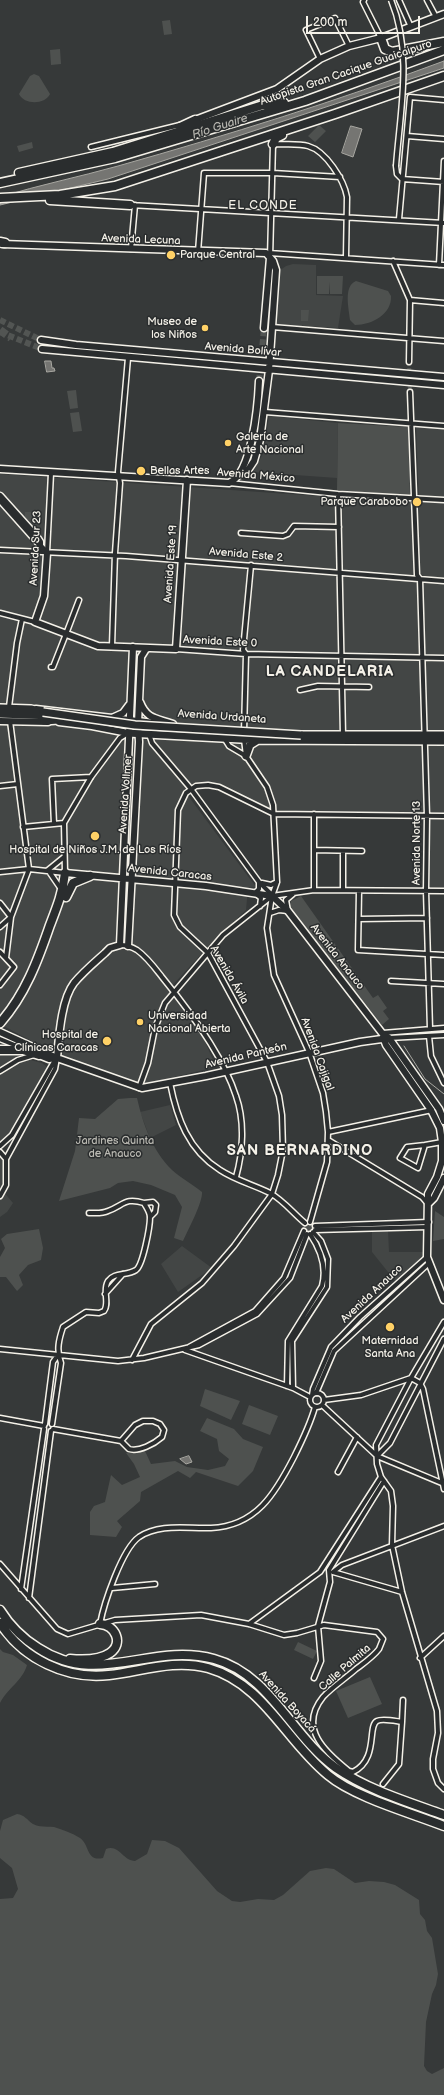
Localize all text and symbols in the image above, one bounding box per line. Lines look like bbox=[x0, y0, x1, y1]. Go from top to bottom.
scale bar bbox=[308, 8, 422, 34]
text: 200 m bbox=[313, 15, 347, 30]
street label: Autopista Gran Cacique Guaicaipuro bbox=[258, 37, 434, 109]
water label: Río Guaire bbox=[190, 111, 250, 143]
district label: EL CONDE bbox=[228, 199, 298, 213]
street label: Avenida Lecuna bbox=[101, 232, 181, 248]
place label: Parque Central bbox=[180, 248, 255, 262]
marker: Parque Central bbox=[165, 249, 177, 261]
place label: Museo de los Niños bbox=[147, 315, 197, 341]
marker: Museo de los Niños bbox=[200, 323, 210, 333]
street label: Avenida Bolívar bbox=[204, 340, 282, 360]
place label: Galería de Arte Nacional bbox=[236, 430, 303, 456]
marker: Galería de Arte Nacional bbox=[223, 438, 233, 448]
place label: Bellas Artes bbox=[150, 464, 209, 478]
marker: Bellas Artes bbox=[135, 465, 147, 477]
street label: Avenida México bbox=[216, 466, 296, 486]
place label: Parque Carabobo bbox=[321, 495, 408, 509]
marker: Parque Carabobo bbox=[411, 496, 423, 508]
street label: Avenida Sur 23 bbox=[27, 510, 45, 586]
street label: Avenida Este 19 bbox=[162, 525, 180, 603]
street label: Avenida Este 2 bbox=[209, 545, 283, 565]
street label: Avenida Este 0 bbox=[183, 633, 257, 651]
district label: LA CANDELARIA bbox=[266, 663, 394, 681]
street label: Avenida Urdaneta bbox=[177, 707, 267, 727]
street label: Avenida Vollmer bbox=[117, 754, 135, 834]
street label: Avenida Norte 13 bbox=[410, 801, 424, 885]
marker: Hospital de Niños J.M. de Los Ríos bbox=[89, 830, 101, 842]
place label: Hospital de Niños J.M. de Los Ríos bbox=[9, 843, 181, 857]
street label: Avenida Caracas bbox=[128, 862, 212, 884]
street label: Avenida Anauco bbox=[307, 922, 367, 992]
street label: Avenida Ávila bbox=[207, 943, 251, 1007]
place label: Universidad Nacional Abierta bbox=[148, 1009, 230, 1035]
street label: Avenida Cajigal bbox=[298, 1016, 336, 1092]
marker: Universidad Nacional Abierta bbox=[135, 1017, 145, 1027]
place label: Hospital de Clínicas Caracas bbox=[14, 1028, 98, 1054]
marker: Hospital de Clínicas Caracas bbox=[101, 1035, 113, 1047]
street label: Avenida Panteón bbox=[204, 1040, 288, 1072]
park label: Jardines Quinta de Anauco bbox=[76, 1134, 154, 1160]
district label: SAN BERNARDINO bbox=[227, 1142, 373, 1160]
street label: Avenida Anauco bbox=[338, 1262, 406, 1326]
marker: Maternidad Santa Ana bbox=[384, 1321, 396, 1333]
place label: Maternidad Santa Ana bbox=[362, 1334, 418, 1360]
street label: Calle Palmita bbox=[316, 1642, 374, 1694]
street label: Avenida Boyacá bbox=[256, 1668, 318, 1736]

